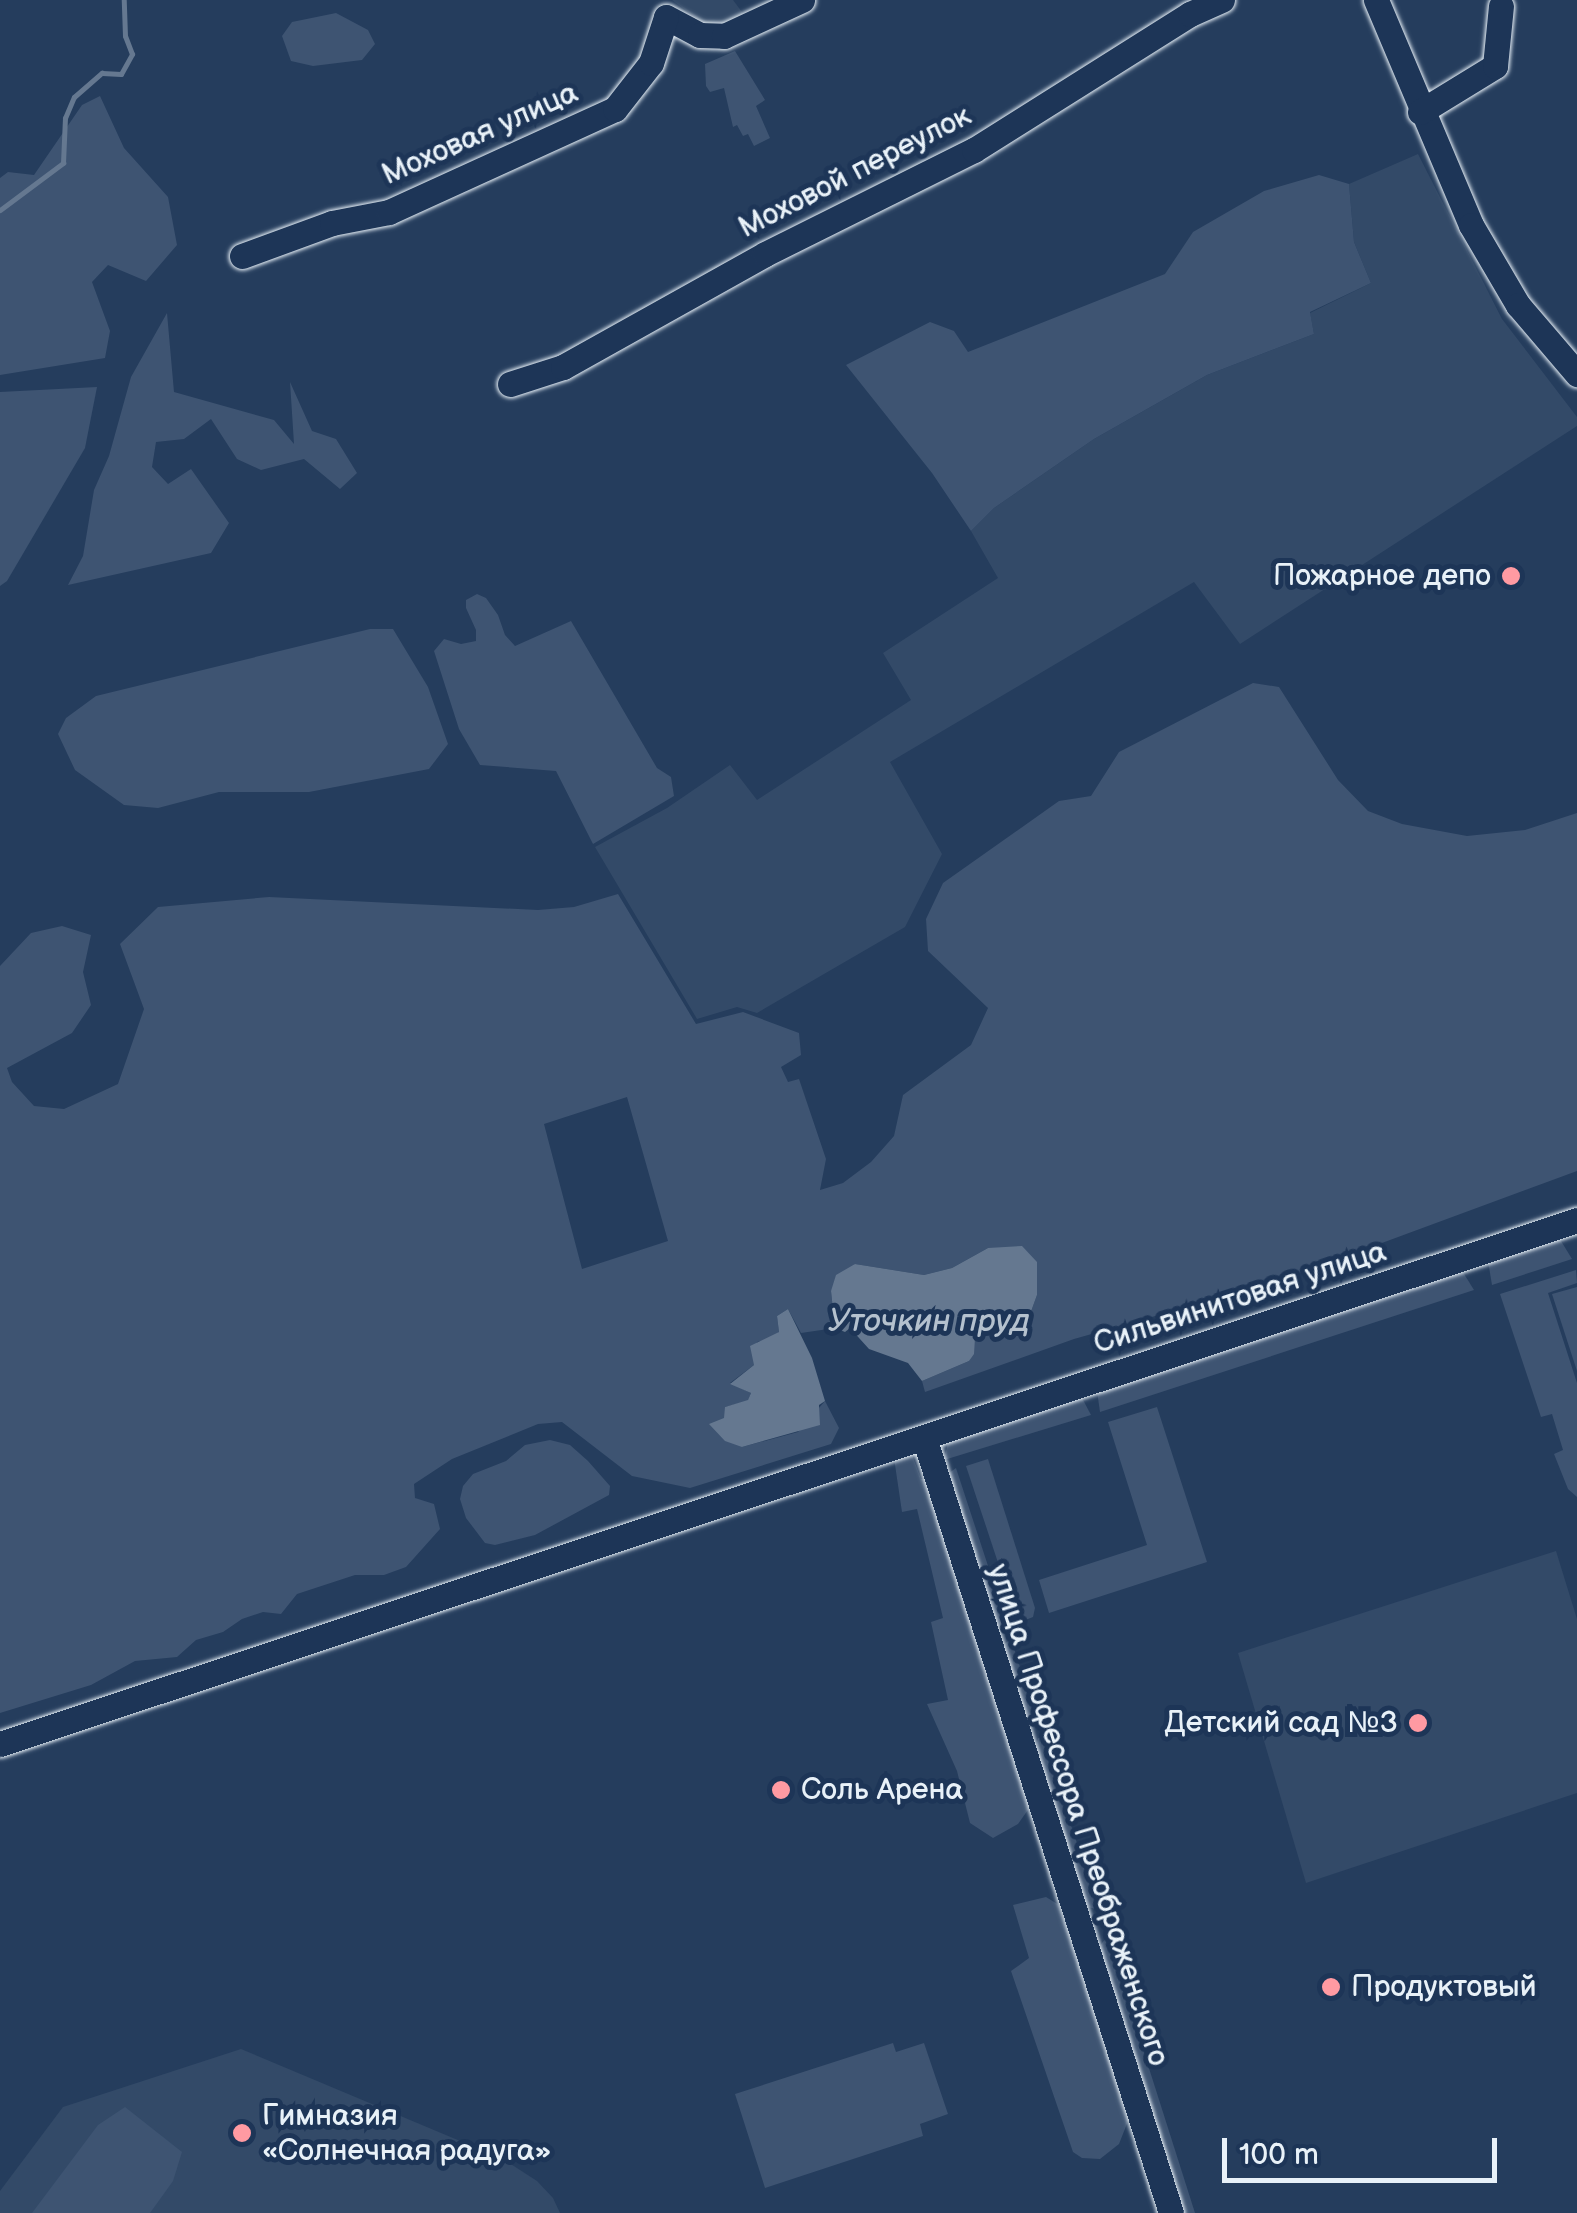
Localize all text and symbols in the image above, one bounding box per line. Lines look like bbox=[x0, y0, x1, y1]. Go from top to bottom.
street label: Моховая улица bbox=[377, 75, 583, 193]
street label: Моховой переулок bbox=[733, 98, 977, 246]
place label: Пожарное депо bbox=[1273, 558, 1491, 594]
marker: Пожарное депо bbox=[1500, 565, 1522, 587]
street label: Сильвинитовая улица bbox=[1089, 1234, 1391, 1362]
water label: Уточкин пруд bbox=[828, 1303, 1030, 1341]
street label: улица Профессора Преображенского bbox=[980, 1559, 1176, 2071]
place label: Детский сад №3 bbox=[1165, 1705, 1398, 1741]
marker: Детский сад №3 bbox=[1407, 1712, 1429, 1734]
place label: Соль Арена bbox=[801, 1772, 963, 1808]
marker: Соль Арена bbox=[770, 1779, 792, 1801]
place label: Продуктовый bbox=[1351, 1969, 1537, 2005]
marker: Продуктовый bbox=[1320, 1976, 1342, 1998]
place label: Гимназия «Солнечная радуга» bbox=[262, 2098, 551, 2168]
scale bar bbox=[1227, 2118, 1502, 2180]
marker: Гимназия «Солнечная радуга» bbox=[231, 2122, 253, 2144]
text: 100 m bbox=[1239, 2137, 1319, 2173]

